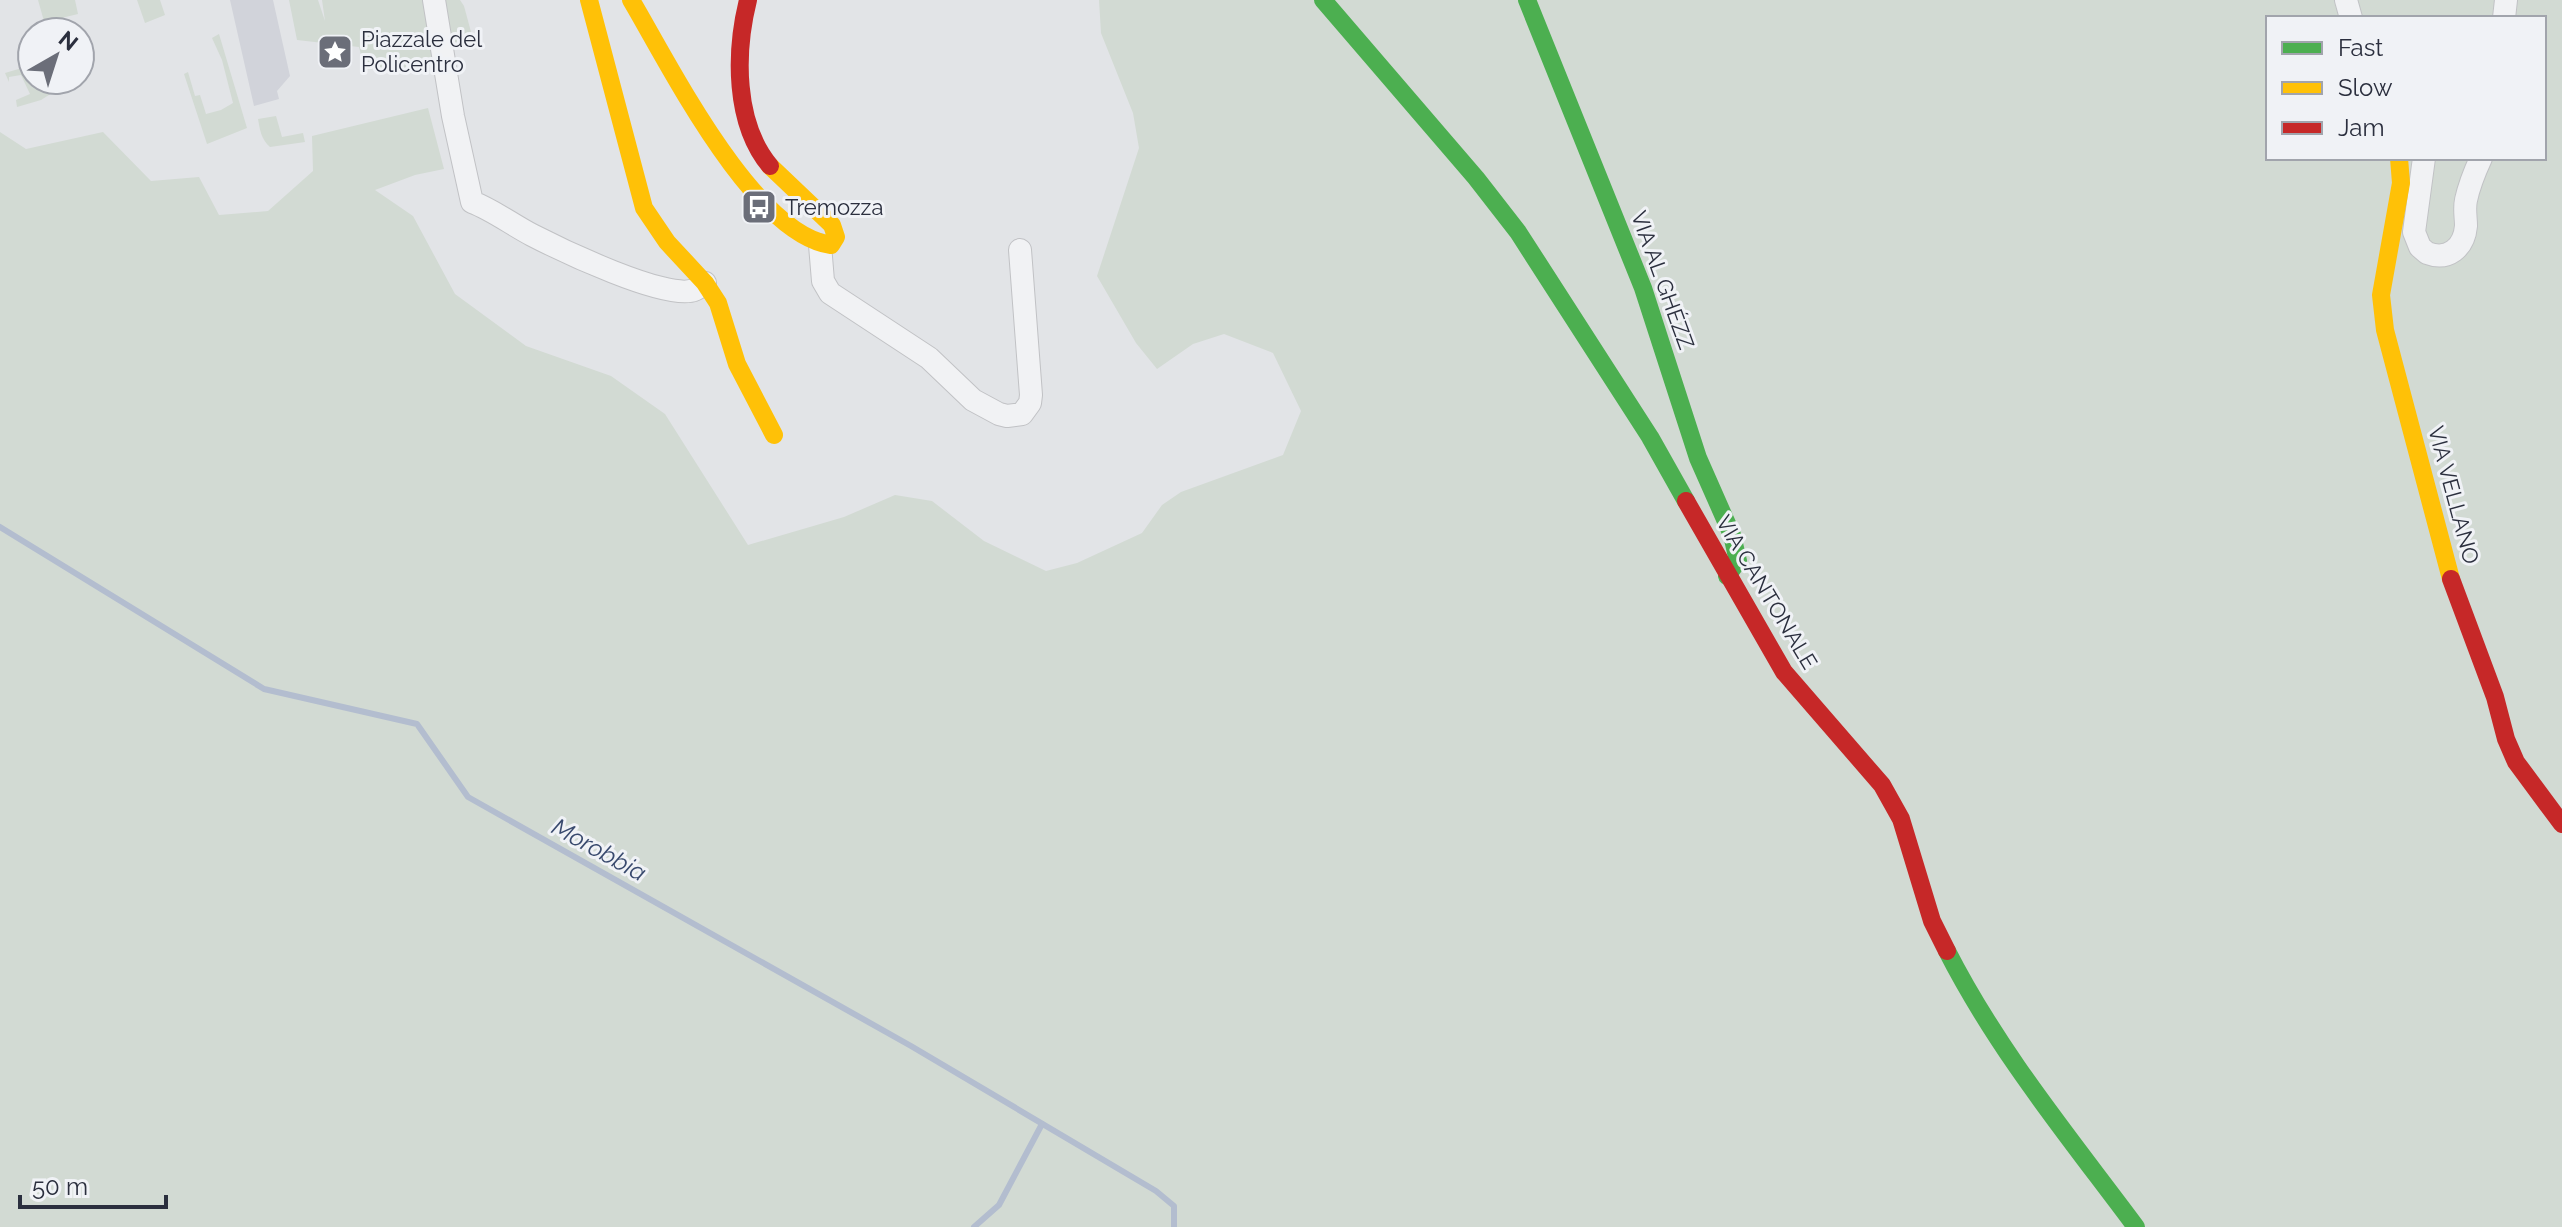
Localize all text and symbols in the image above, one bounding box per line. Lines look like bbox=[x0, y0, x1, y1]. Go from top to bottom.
north arrow bbox=[16, 16, 96, 96]
legend bbox=[2266, 16, 2546, 160]
text: N bbox=[54, 25, 83, 56]
place label: Piazzale del Policentro bbox=[361, 26, 482, 77]
place icon: Piazzale del Policentro bbox=[316, 33, 354, 71]
text: Fast bbox=[2338, 33, 2383, 62]
text: Slow bbox=[2338, 73, 2393, 102]
text: Jam bbox=[2338, 113, 2384, 142]
bus stop icon: Tremozza bbox=[740, 188, 778, 226]
place label: Tremozza bbox=[785, 194, 883, 220]
street label: VIA AL GHÉZZ bbox=[1626, 207, 1700, 353]
street label: VIA VELLANO bbox=[2423, 423, 2485, 567]
street label: VIA CANTONALE bbox=[1711, 511, 1823, 673]
water label: Morobbia bbox=[547, 812, 651, 887]
scale bar bbox=[20, 1159, 166, 1209]
text: 50 m bbox=[32, 1172, 88, 1201]

